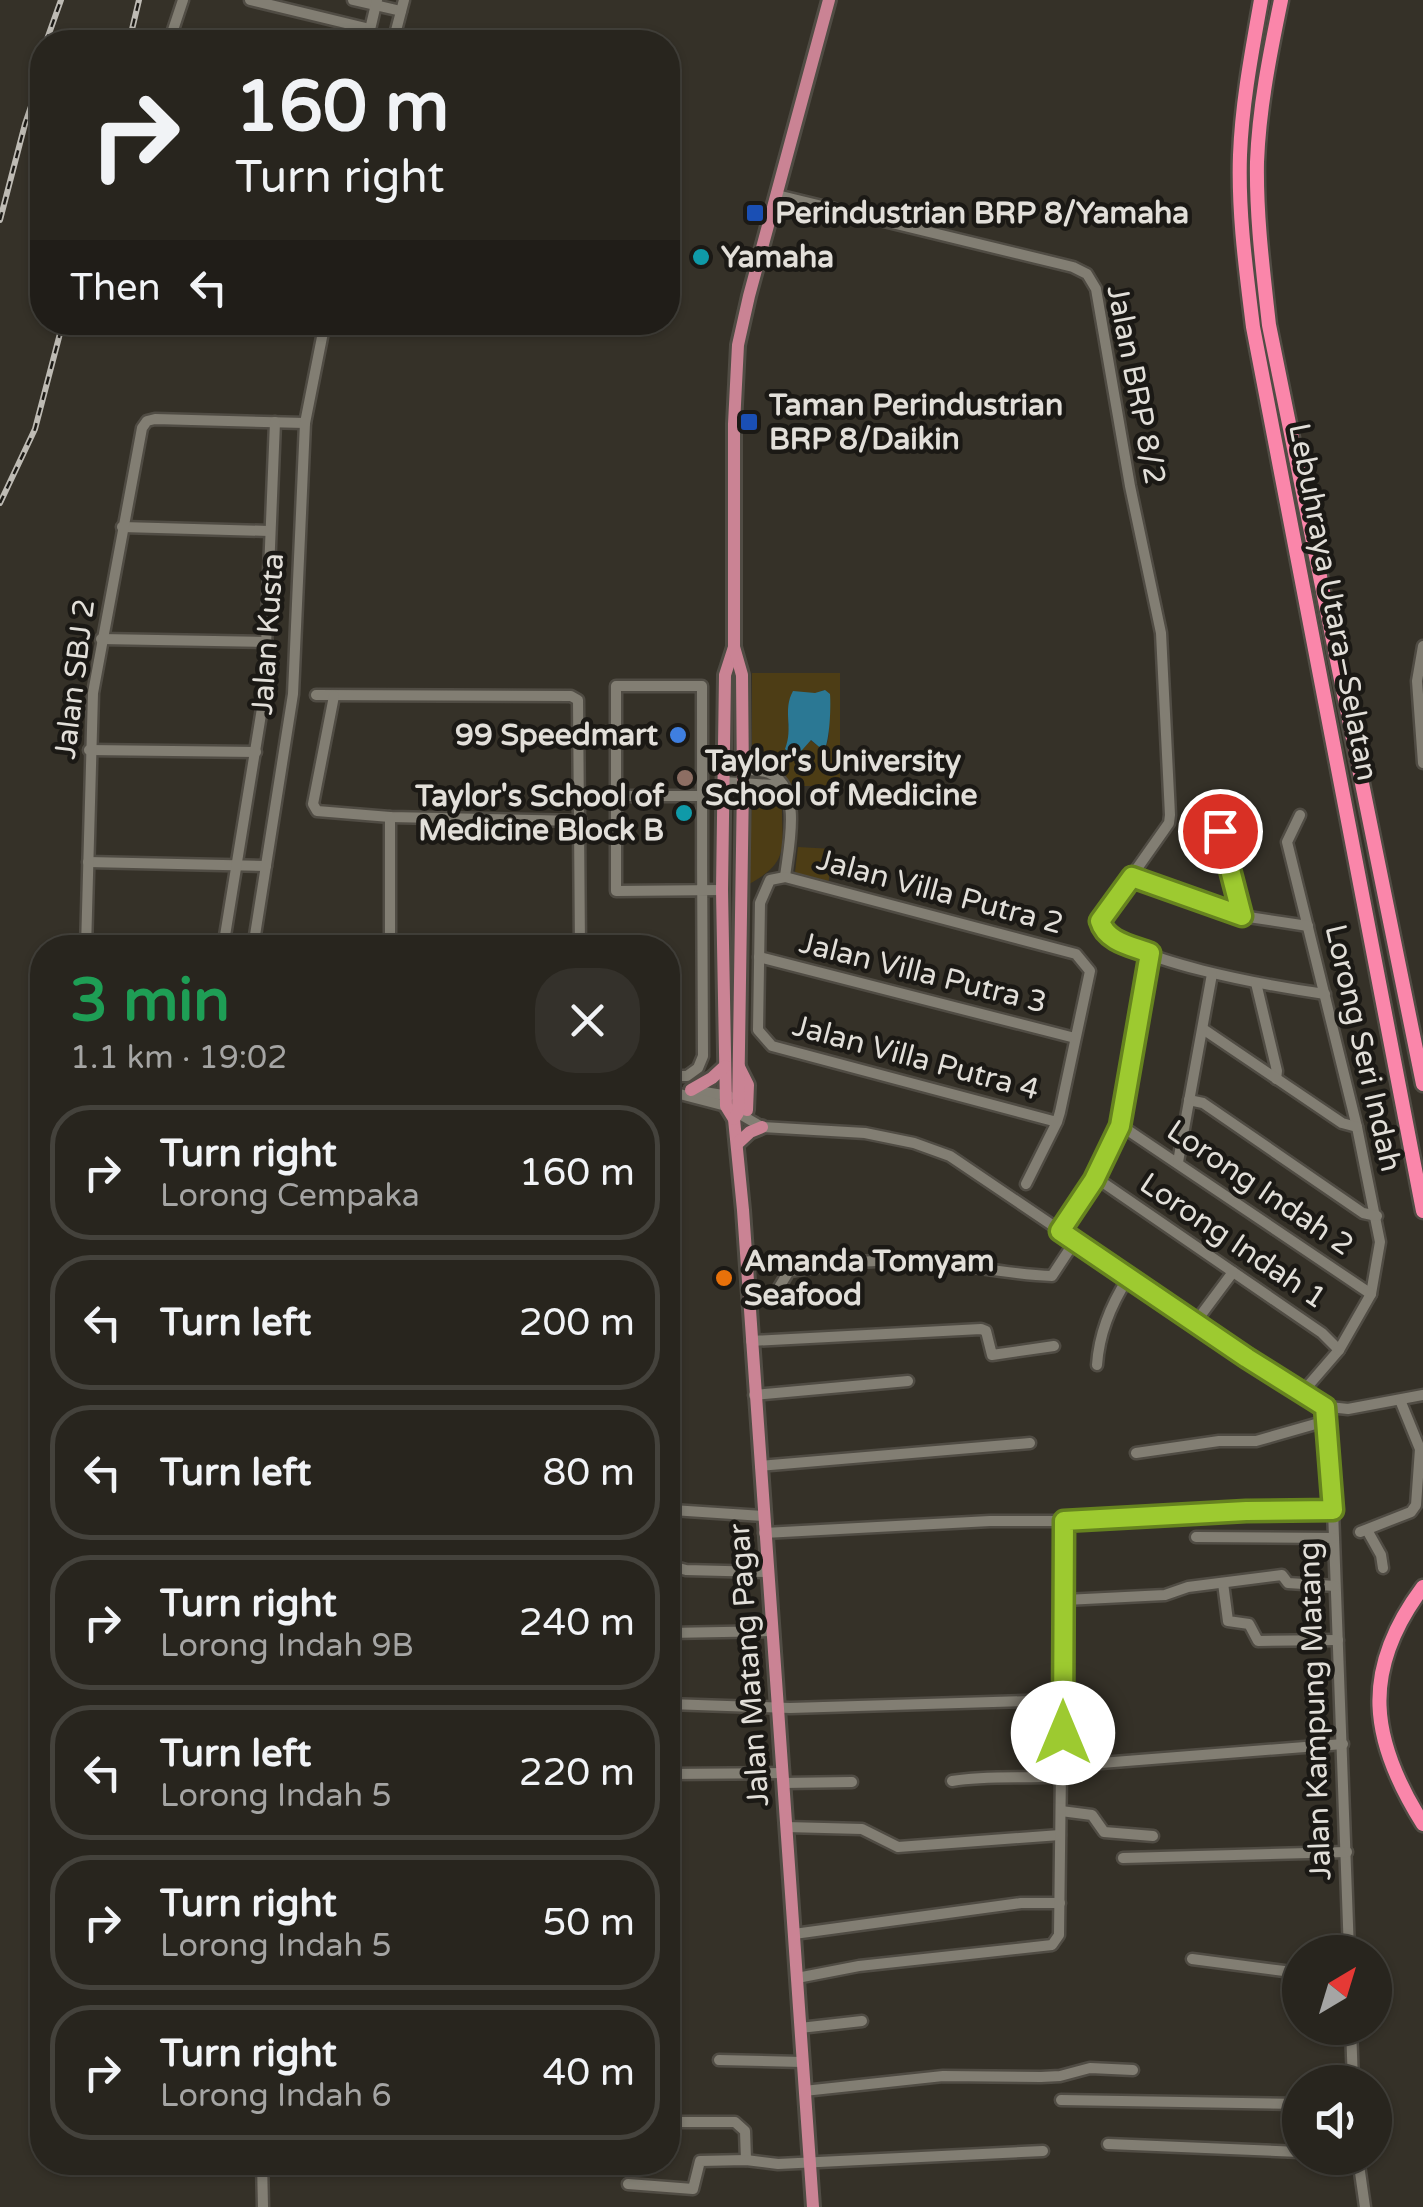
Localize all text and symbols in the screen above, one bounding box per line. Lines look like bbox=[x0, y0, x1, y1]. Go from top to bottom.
text: 160 m bbox=[235, 66, 449, 150]
icon: right bbox=[70, 70, 200, 200]
text: Turn right bbox=[235, 151, 444, 205]
place label: Perindustrian BRP 8/Yamaha bbox=[775, 195, 1189, 232]
marker: Perindustrian BRP 8/Yamaha bbox=[744, 202, 766, 224]
place label: Yamaha bbox=[721, 239, 834, 276]
marker: Yamaha bbox=[690, 246, 712, 268]
icon: left bbox=[181, 260, 236, 315]
text: Then bbox=[70, 265, 161, 311]
street label: Jalan BRP 8/2 bbox=[1099, 282, 1173, 488]
place label: Taman Perindustrian BRP 8/Daikin bbox=[768, 387, 1063, 458]
marker: Taman Perindustrian BRP 8/Daikin bbox=[738, 411, 760, 433]
street label: Lebuhraya Utara–Selatan bbox=[1280, 420, 1386, 784]
street label: Jalan Kusta bbox=[244, 552, 292, 716]
street label: Jalan SBJ 2 bbox=[47, 597, 103, 761]
place label: 99 Speedmart bbox=[455, 717, 659, 754]
marker: 99 Speedmart bbox=[667, 724, 689, 746]
place label: Taylor's University School of Medicine bbox=[704, 743, 978, 814]
marker: Taylor's University School of Medicine bbox=[674, 767, 696, 789]
place label: Taylor's School of Medicine Block B bbox=[414, 778, 665, 849]
pin bbox=[1178, 789, 1263, 874]
marker: Taylor's School of Medicine Block B bbox=[673, 802, 695, 824]
icon: arrive bbox=[1193, 804, 1248, 859]
street label: Jalan Villa Putra 2 bbox=[813, 841, 1067, 943]
street label: Lorong Seri Indah bbox=[1317, 921, 1409, 1175]
street label: Jalan Villa Putra 3 bbox=[796, 924, 1050, 1022]
text: 3 min bbox=[70, 965, 230, 1037]
button: close bbox=[535, 968, 640, 1073]
street label: Jalan Villa Putra 4 bbox=[789, 1007, 1043, 1109]
text: 1.1 km · 19:02 bbox=[70, 1039, 287, 1077]
street label: Lorong Indah 2 bbox=[1160, 1112, 1360, 1264]
text: Turn right bbox=[160, 1131, 337, 1177]
icon: right bbox=[75, 1145, 130, 1200]
text: 160 m bbox=[519, 1150, 635, 1196]
street label: Lorong Indah 1 bbox=[1133, 1165, 1333, 1317]
text: Lorong Cempaka bbox=[160, 1177, 420, 1215]
place label: Amanda Tomyam Seafood bbox=[744, 1243, 995, 1314]
marker: Amanda Tomyam Seafood bbox=[713, 1267, 735, 1289]
icon: left bbox=[75, 1295, 130, 1350]
text: Turn left bbox=[160, 1300, 311, 1346]
text: 200 m bbox=[519, 1300, 635, 1346]
icon: left bbox=[75, 1445, 130, 1500]
text: Turn left bbox=[160, 1450, 311, 1496]
text: 80 m bbox=[543, 1450, 635, 1496]
street label: Jalan Matang Pagar bbox=[721, 1522, 777, 1808]
street label: Jalan Kampung Matang bbox=[1291, 1541, 1339, 1881]
text: Turn right bbox=[160, 1581, 337, 1627]
icon: right bbox=[75, 1595, 130, 1650]
text: 240 m bbox=[519, 1600, 635, 1646]
text: Lorong Indah 9B bbox=[160, 1627, 414, 1665]
position arrow bbox=[1011, 1681, 1115, 1785]
text: Turn left bbox=[160, 1731, 311, 1777]
icon: left bbox=[75, 1745, 130, 1800]
text: 220 m bbox=[519, 1750, 635, 1796]
text: Lorong Indah 5 bbox=[160, 1777, 392, 1815]
text: Turn right bbox=[160, 1881, 337, 1927]
icon: right bbox=[75, 1895, 130, 1950]
text: 50 m bbox=[543, 1900, 635, 1946]
text: Lorong Indah 5 bbox=[160, 1927, 392, 1965]
north arrow bbox=[1282, 1935, 1392, 2045]
map controls bbox=[1282, 1935, 1392, 2175]
text: Turn right bbox=[160, 2031, 337, 2077]
icon: right bbox=[75, 2045, 130, 2100]
text: 40 m bbox=[543, 2050, 635, 2096]
button: sound bbox=[1282, 2065, 1392, 2175]
text: Lorong Indah 6 bbox=[160, 2077, 392, 2115]

